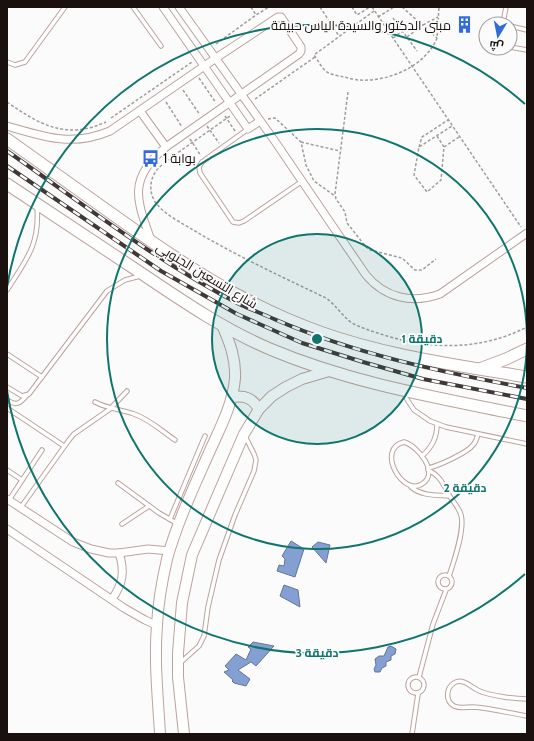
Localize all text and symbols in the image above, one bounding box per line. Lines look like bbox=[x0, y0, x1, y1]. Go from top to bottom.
building icon: مبنى الدكتور والسيدة الياس حبيقة bbox=[454, 15, 474, 35]
north arrow bbox=[478, 16, 518, 56]
place label: مبنى الدكتور والسيدة الياس حبيقة bbox=[271, 17, 451, 33]
text: ش bbox=[488, 38, 504, 54]
bus stop icon: بوابة 1 bbox=[140, 148, 160, 168]
place label: بوابة 1 bbox=[163, 150, 196, 166]
street label: شارع التسعين الجنوبي bbox=[152, 238, 261, 314]
text: 1 دقيقة bbox=[401, 331, 443, 346]
centre of rings bbox=[310, 332, 324, 346]
text: 2 دقيقة bbox=[444, 480, 487, 495]
text: 3 دقيقة bbox=[295, 645, 339, 660]

